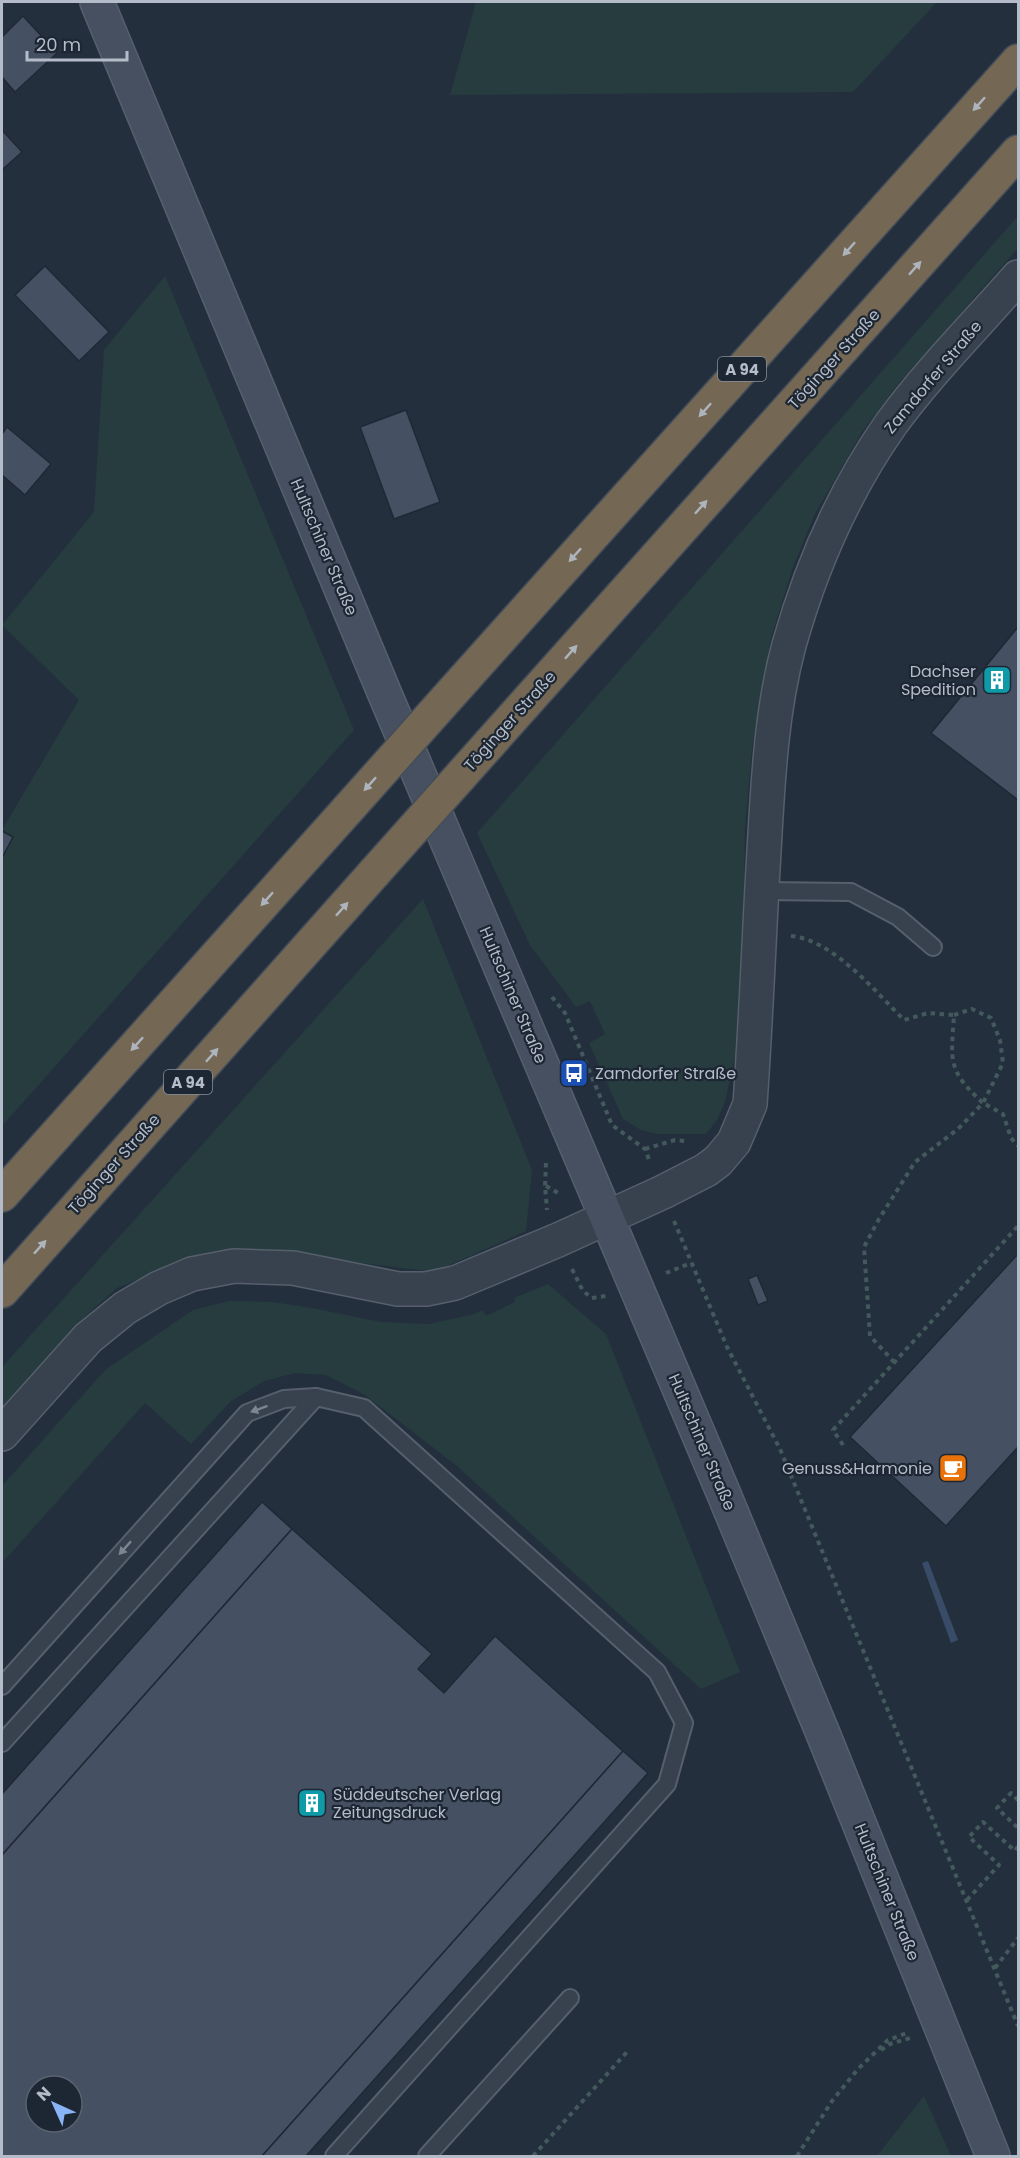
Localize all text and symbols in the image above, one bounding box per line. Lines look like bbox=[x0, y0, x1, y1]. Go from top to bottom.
scale bar bbox=[27, 24, 128, 62]
text: 20 m bbox=[36, 32, 81, 57]
one-way arrow bbox=[973, 96, 986, 111]
one-way arrow bbox=[842, 242, 856, 257]
one-way arrow bbox=[908, 260, 922, 275]
street label: Töginger Straße bbox=[783, 304, 885, 414]
street label: Zamdorfer Straße bbox=[879, 315, 987, 438]
road number: A 94 bbox=[718, 357, 766, 381]
one-way arrow bbox=[699, 402, 712, 417]
street label: Hultschiner Straße bbox=[285, 475, 363, 619]
one-way arrow bbox=[694, 500, 707, 515]
one-way arrow bbox=[568, 548, 582, 563]
one-way arrow bbox=[564, 645, 578, 660]
place label: Dachser Spedition bbox=[901, 660, 976, 701]
building icon: Dachser Spedition bbox=[981, 664, 1013, 696]
street label: Töginger Straße bbox=[459, 666, 561, 776]
one-way arrow bbox=[364, 776, 377, 791]
one-way arrow bbox=[260, 892, 274, 907]
one-way arrow bbox=[335, 902, 348, 917]
street label: Hultschiner Straße bbox=[474, 923, 552, 1067]
one-way arrow bbox=[130, 1037, 144, 1052]
one-way arrow bbox=[205, 1048, 218, 1063]
bus stop icon: Zamdorfer Straße bbox=[558, 1057, 590, 1089]
place label: Zamdorfer Straße bbox=[595, 1062, 736, 1085]
road number: A 94 bbox=[164, 1070, 212, 1094]
street label: Töginger Straße bbox=[63, 1109, 165, 1219]
one-way arrow bbox=[33, 1240, 46, 1255]
street label: Hultschiner Straße bbox=[663, 1370, 741, 1514]
one-way arrow bbox=[250, 1404, 268, 1414]
cafe icon: Genuss&Harmonie bbox=[937, 1452, 969, 1484]
place label: Genuss&Harmonie bbox=[782, 1457, 932, 1480]
one-way arrow bbox=[118, 1541, 132, 1556]
place label: Süddeutscher Verlag Zeitungsdruck bbox=[333, 1783, 501, 1824]
building icon: Süddeutscher Verlag Zeitungsdruck bbox=[296, 1787, 328, 1819]
street label: Hultschiner Straße bbox=[849, 1820, 925, 1964]
north arrow bbox=[24, 2074, 84, 2134]
text: N bbox=[31, 2081, 56, 2106]

